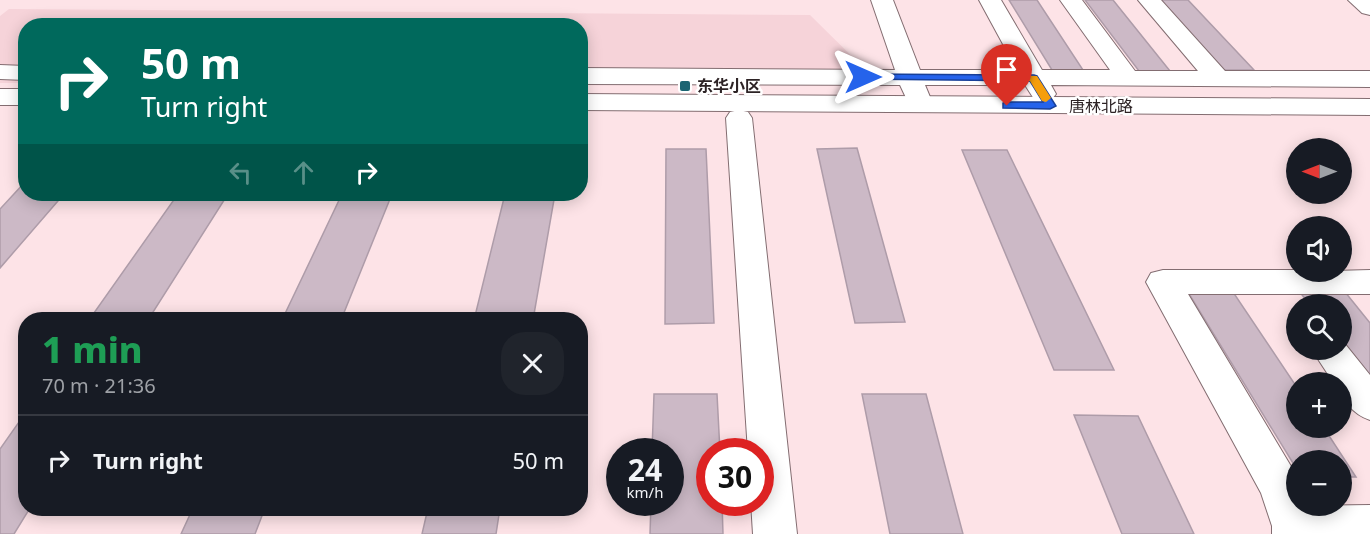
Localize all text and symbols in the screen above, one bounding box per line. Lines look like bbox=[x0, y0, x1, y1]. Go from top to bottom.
text: 50 m bbox=[141, 34, 241, 91]
icon: right bbox=[42, 42, 120, 120]
pin bbox=[981, 44, 1032, 106]
position arrow bbox=[831, 45, 895, 109]
icon: arrive bbox=[990, 53, 1023, 86]
place label: 东华小区 bbox=[697, 75, 761, 97]
marker: 东华小区 bbox=[678, 79, 692, 93]
text: Turn right bbox=[141, 88, 267, 125]
street label: 唐林北路 bbox=[1069, 95, 1133, 117]
north arrow bbox=[1286, 138, 1352, 204]
map controls bbox=[1286, 138, 1352, 516]
icon: left bbox=[224, 156, 257, 189]
icon: ahead bbox=[287, 156, 320, 189]
icon: right bbox=[350, 156, 383, 189]
button: sound bbox=[1286, 216, 1352, 282]
button: search bbox=[1286, 294, 1352, 360]
text: 1 min bbox=[42, 325, 143, 374]
button: close bbox=[501, 332, 564, 395]
text: 70 m · 21:36 bbox=[42, 372, 156, 399]
button: + bbox=[1286, 372, 1352, 438]
speed limit sign: 30 bbox=[696, 438, 774, 516]
icon: right bbox=[42, 444, 75, 477]
text: Turn right bbox=[93, 445, 203, 475]
text: 50 m bbox=[513, 445, 564, 475]
text: 24 bbox=[628, 449, 662, 490]
button: − bbox=[1286, 450, 1352, 516]
text: km/h bbox=[627, 482, 663, 502]

